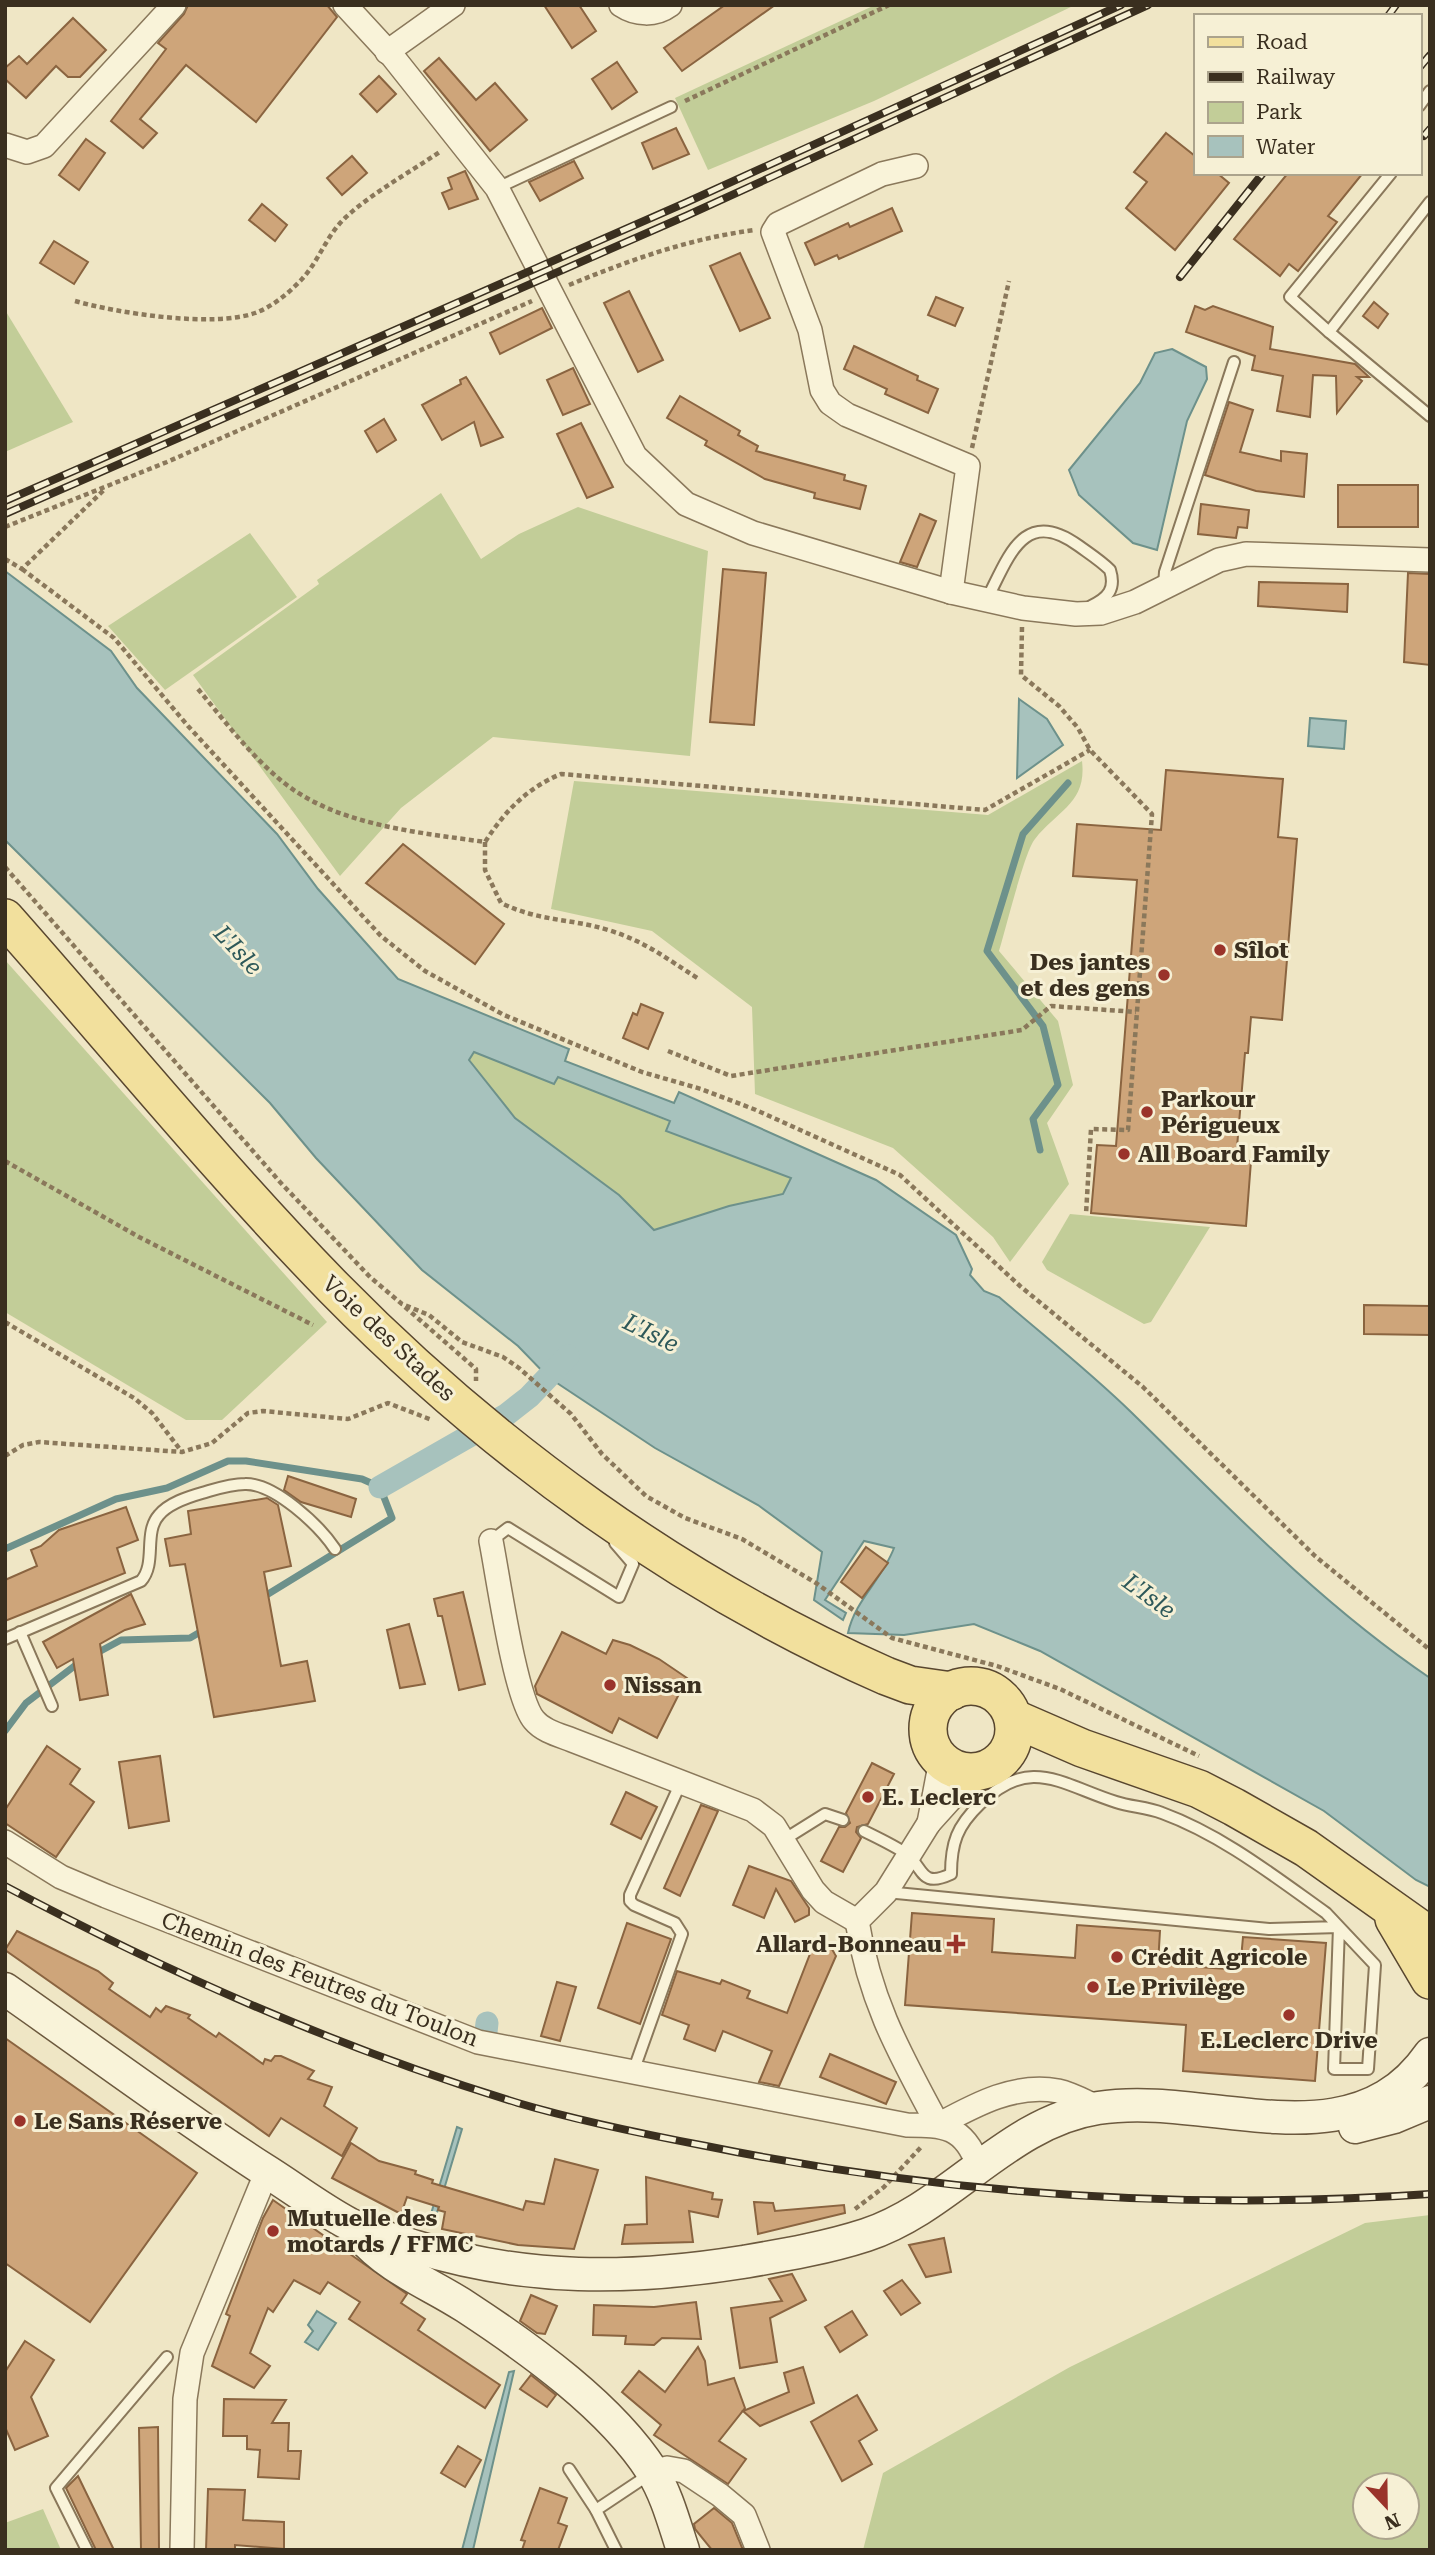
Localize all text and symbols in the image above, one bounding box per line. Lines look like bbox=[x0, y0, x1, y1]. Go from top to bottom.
legend bbox=[1194, 14, 1421, 175]
text: Road bbox=[1256, 30, 1308, 54]
text: Railway bbox=[1256, 65, 1336, 89]
text: Park bbox=[1256, 100, 1302, 124]
text: Water bbox=[1256, 135, 1316, 159]
water label: L'Isle bbox=[207, 919, 268, 981]
place label: Sîlot bbox=[1234, 937, 1289, 964]
marker: Sîlot bbox=[1212, 942, 1228, 958]
place label: Des jantes et des gens bbox=[1020, 949, 1150, 1002]
marker: Des jantes et des gens bbox=[1156, 967, 1172, 983]
place label: Parkour Périgueux bbox=[1161, 1086, 1280, 1139]
marker: Parkour Périgueux bbox=[1139, 1104, 1155, 1120]
place label: All Board Family bbox=[1138, 1141, 1330, 1168]
marker: All Board Family bbox=[1116, 1146, 1132, 1162]
street label: Voie des Stades bbox=[317, 1270, 461, 1407]
water label: L'Isle bbox=[618, 1307, 683, 1358]
water label: L'Isle bbox=[1117, 1567, 1181, 1624]
place label: Nissan bbox=[624, 1672, 703, 1699]
marker: Nissan bbox=[602, 1677, 618, 1693]
place label: E. Leclerc bbox=[882, 1784, 996, 1811]
marker: E. Leclerc bbox=[860, 1789, 876, 1805]
street label: Chemin des Feutres du Toulon bbox=[158, 1906, 482, 2053]
place label: Allard-Bonneau bbox=[756, 1931, 942, 1958]
marker: Allard-Bonneau bbox=[948, 1936, 964, 1952]
place label: Crédit Agricole bbox=[1131, 1944, 1308, 1971]
marker: Crédit Agricole bbox=[1109, 1949, 1125, 1965]
place label: Le Privilège bbox=[1107, 1974, 1245, 2001]
marker: Le Privilège bbox=[1085, 1979, 1101, 1995]
marker: E.Leclerc Drive bbox=[1281, 2007, 1297, 2023]
place label: E.Leclerc Drive bbox=[1200, 2027, 1378, 2054]
place label: Le Sans Réserve bbox=[34, 2108, 222, 2135]
marker: Le Sans Réserve bbox=[12, 2113, 28, 2129]
place label: Mutuelle des motards / FFMC bbox=[287, 2205, 473, 2258]
marker: Mutuelle des motards / FFMC bbox=[265, 2223, 281, 2239]
north arrow bbox=[1351, 2471, 1421, 2541]
text: N bbox=[1381, 2508, 1403, 2535]

